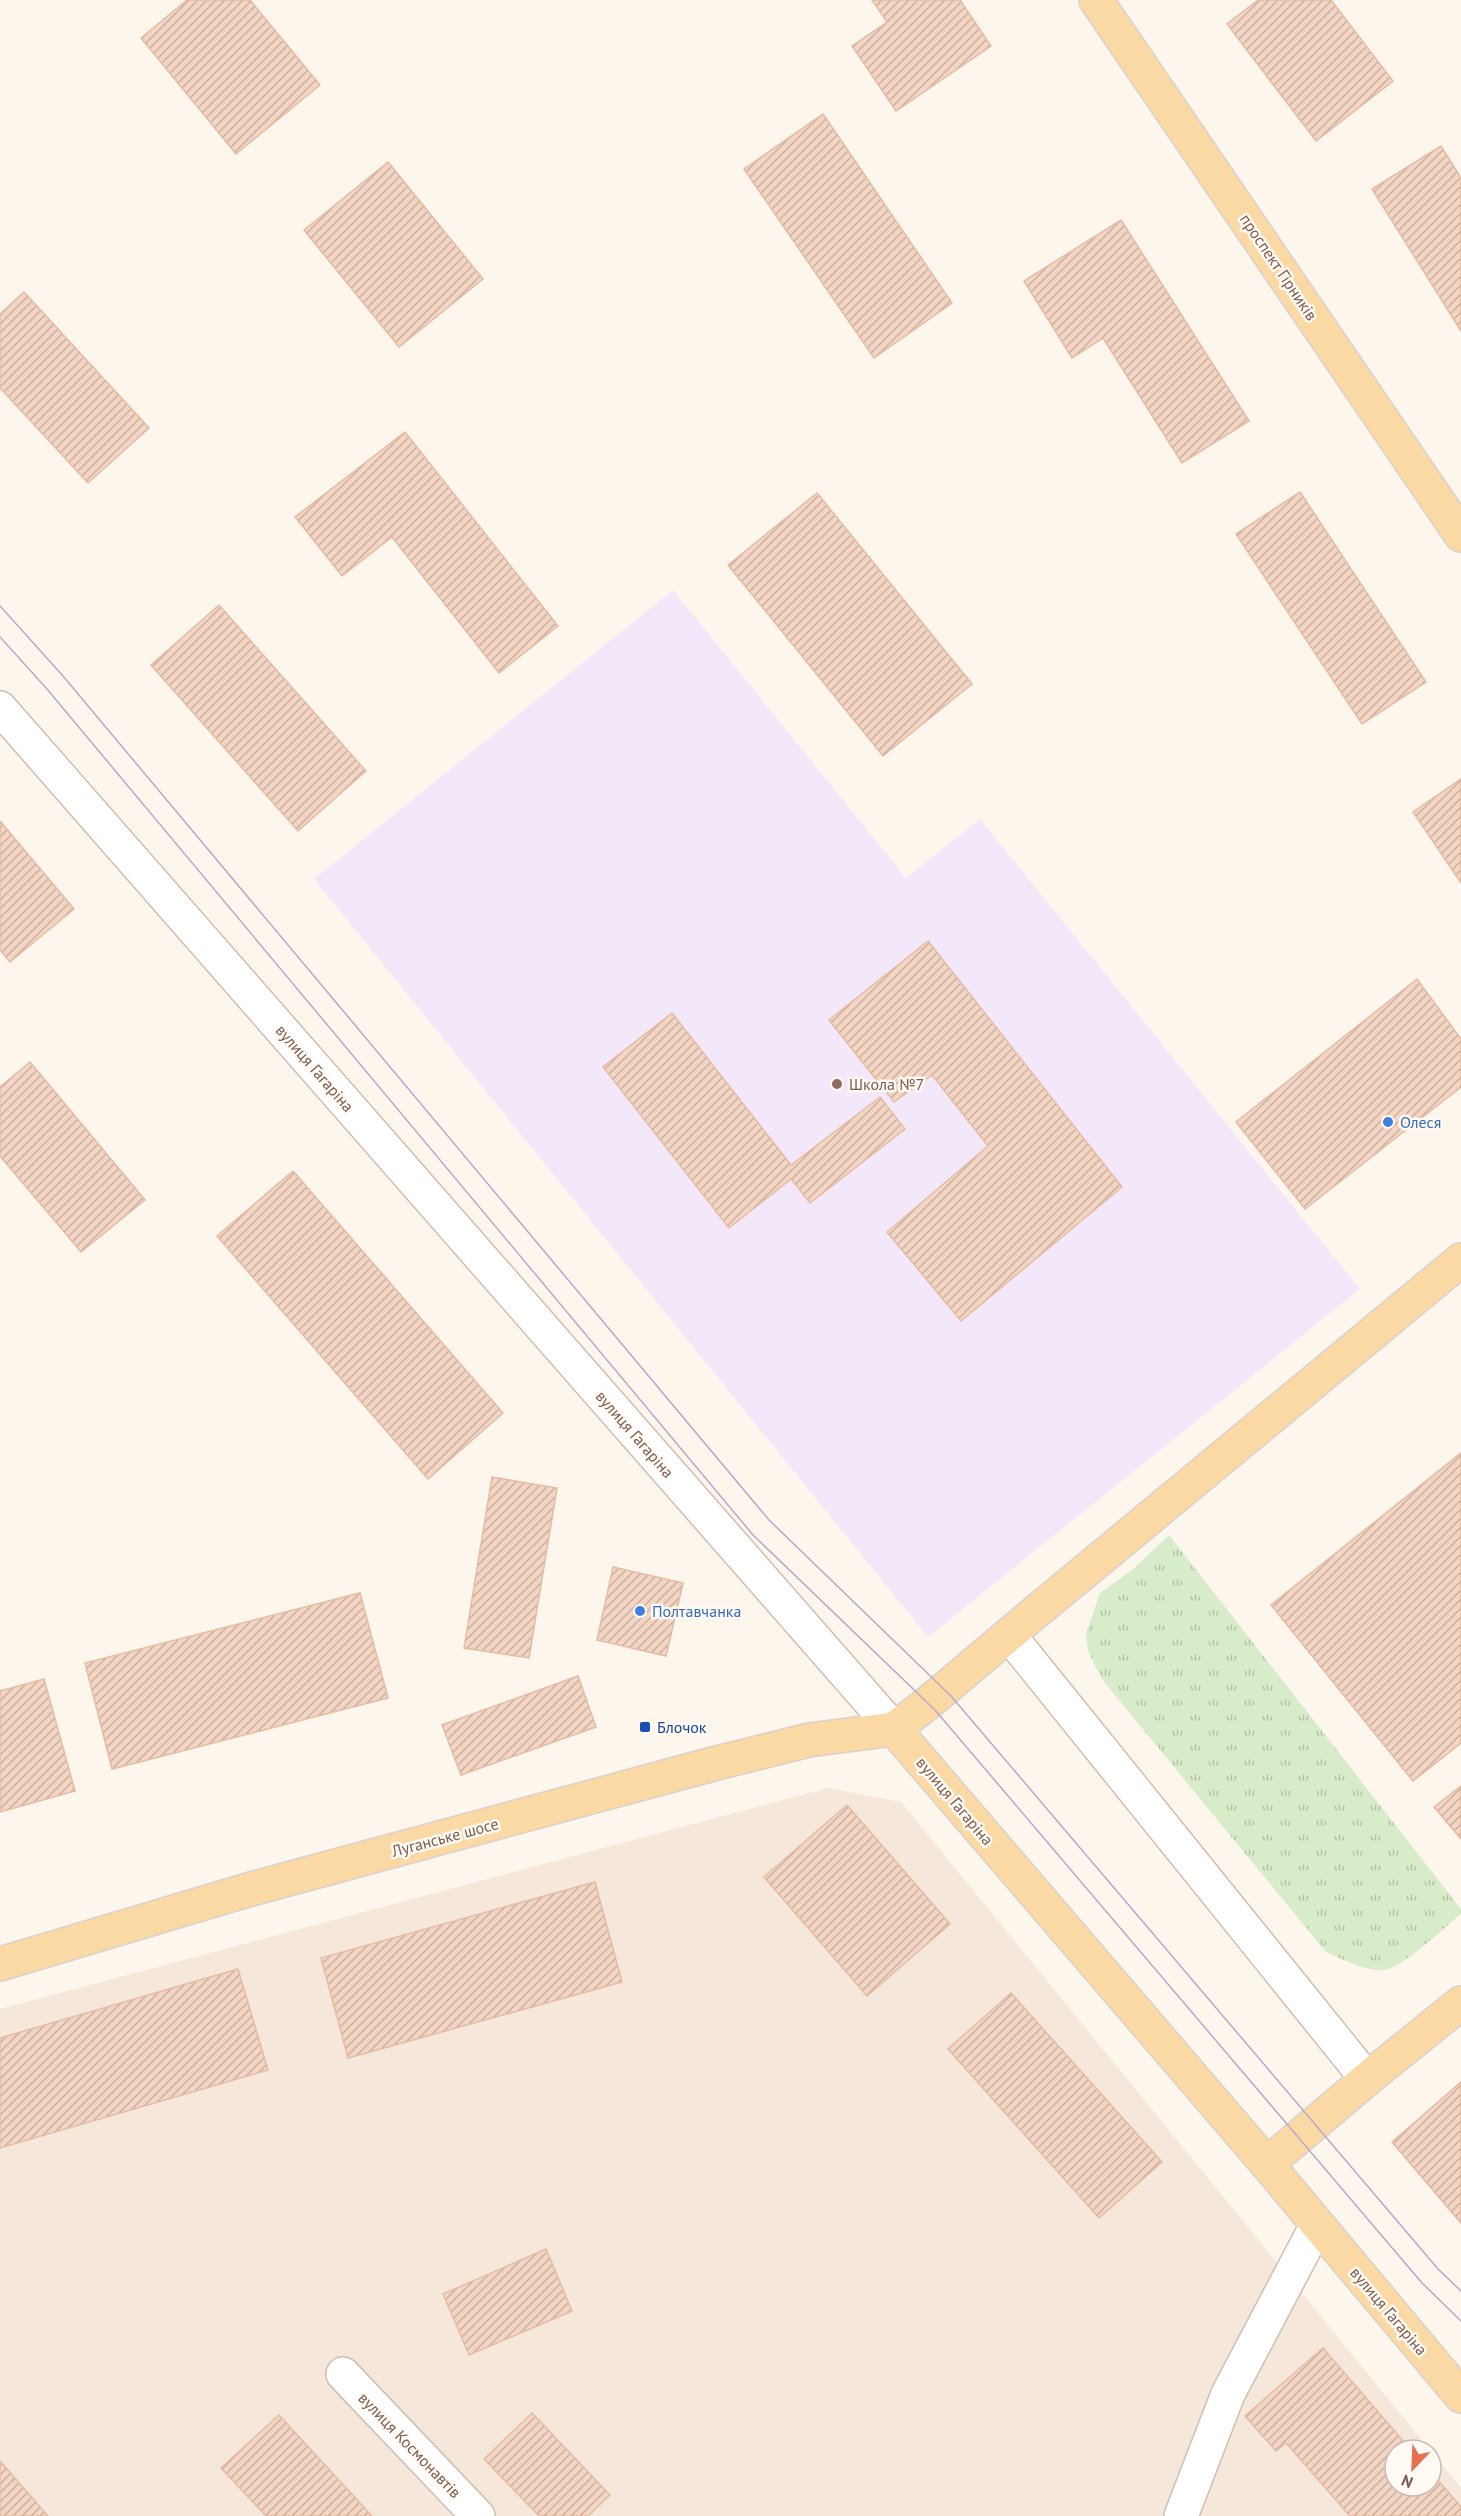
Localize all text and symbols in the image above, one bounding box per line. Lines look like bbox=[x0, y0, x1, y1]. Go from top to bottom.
street label: проспект Гірників bbox=[1236, 210, 1322, 324]
street label: вулиця Гагаріна bbox=[272, 1020, 358, 1116]
place label: Школа №7 bbox=[849, 1074, 924, 1094]
marker: Школа №7 bbox=[830, 1077, 844, 1091]
place label: Олеся bbox=[1400, 1112, 1441, 1132]
marker: Олеся bbox=[1381, 1115, 1395, 1129]
street label: вулиця Гагаріна bbox=[592, 1386, 678, 1482]
place label: Полтавчанка bbox=[652, 1601, 741, 1621]
marker: Полтавчанка bbox=[633, 1604, 647, 1618]
place label: Блочок bbox=[657, 1717, 707, 1737]
marker: Блочок bbox=[638, 1720, 652, 1734]
street label: вулиця Гагаріна bbox=[912, 1753, 998, 1849]
street label: Луганське шосе bbox=[388, 1813, 501, 1861]
street label: вулиця Гагаріна bbox=[1346, 2263, 1432, 2359]
street label: вулиця Космонавтів bbox=[354, 2388, 466, 2502]
north arrow bbox=[1383, 2438, 1443, 2498]
text: N bbox=[1398, 2471, 1416, 2493]

